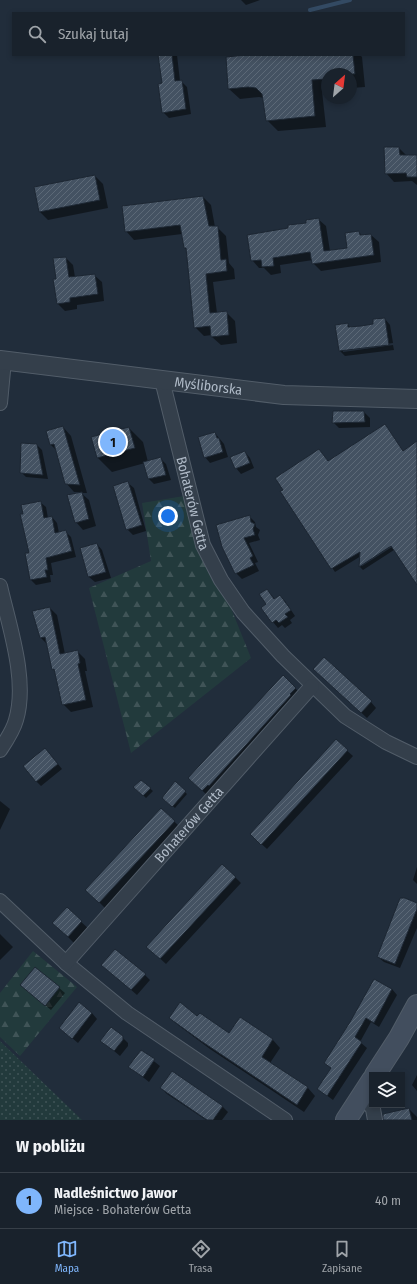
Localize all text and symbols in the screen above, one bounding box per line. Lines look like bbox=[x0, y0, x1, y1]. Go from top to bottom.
search box bbox=[12, 12, 405, 56]
icon: search bbox=[26, 23, 48, 45]
text: Szukaj tutaj bbox=[58, 25, 129, 43]
north arrow bbox=[321, 68, 357, 104]
street label: Myśliborska bbox=[174, 374, 243, 399]
pin: 1 bbox=[100, 427, 126, 457]
street label: Bohaterów Getta bbox=[172, 455, 212, 554]
your location bbox=[158, 506, 178, 526]
street label: Bohaterów Getta bbox=[151, 783, 227, 866]
map controls bbox=[369, 1072, 405, 1108]
button: layers bbox=[369, 1072, 405, 1108]
text: W pobliżu bbox=[16, 1136, 85, 1157]
text: Nadleśnictwo Jawor bbox=[54, 1184, 177, 1202]
text: 1 bbox=[26, 1193, 32, 1208]
text: 40 m bbox=[375, 1193, 401, 1208]
text: Miejsce · Bohaterów Getta bbox=[54, 1202, 191, 1217]
tab: Mapa bbox=[55, 1238, 79, 1275]
tab: Trasa bbox=[189, 1238, 212, 1275]
tab: Zapisane bbox=[322, 1238, 362, 1275]

